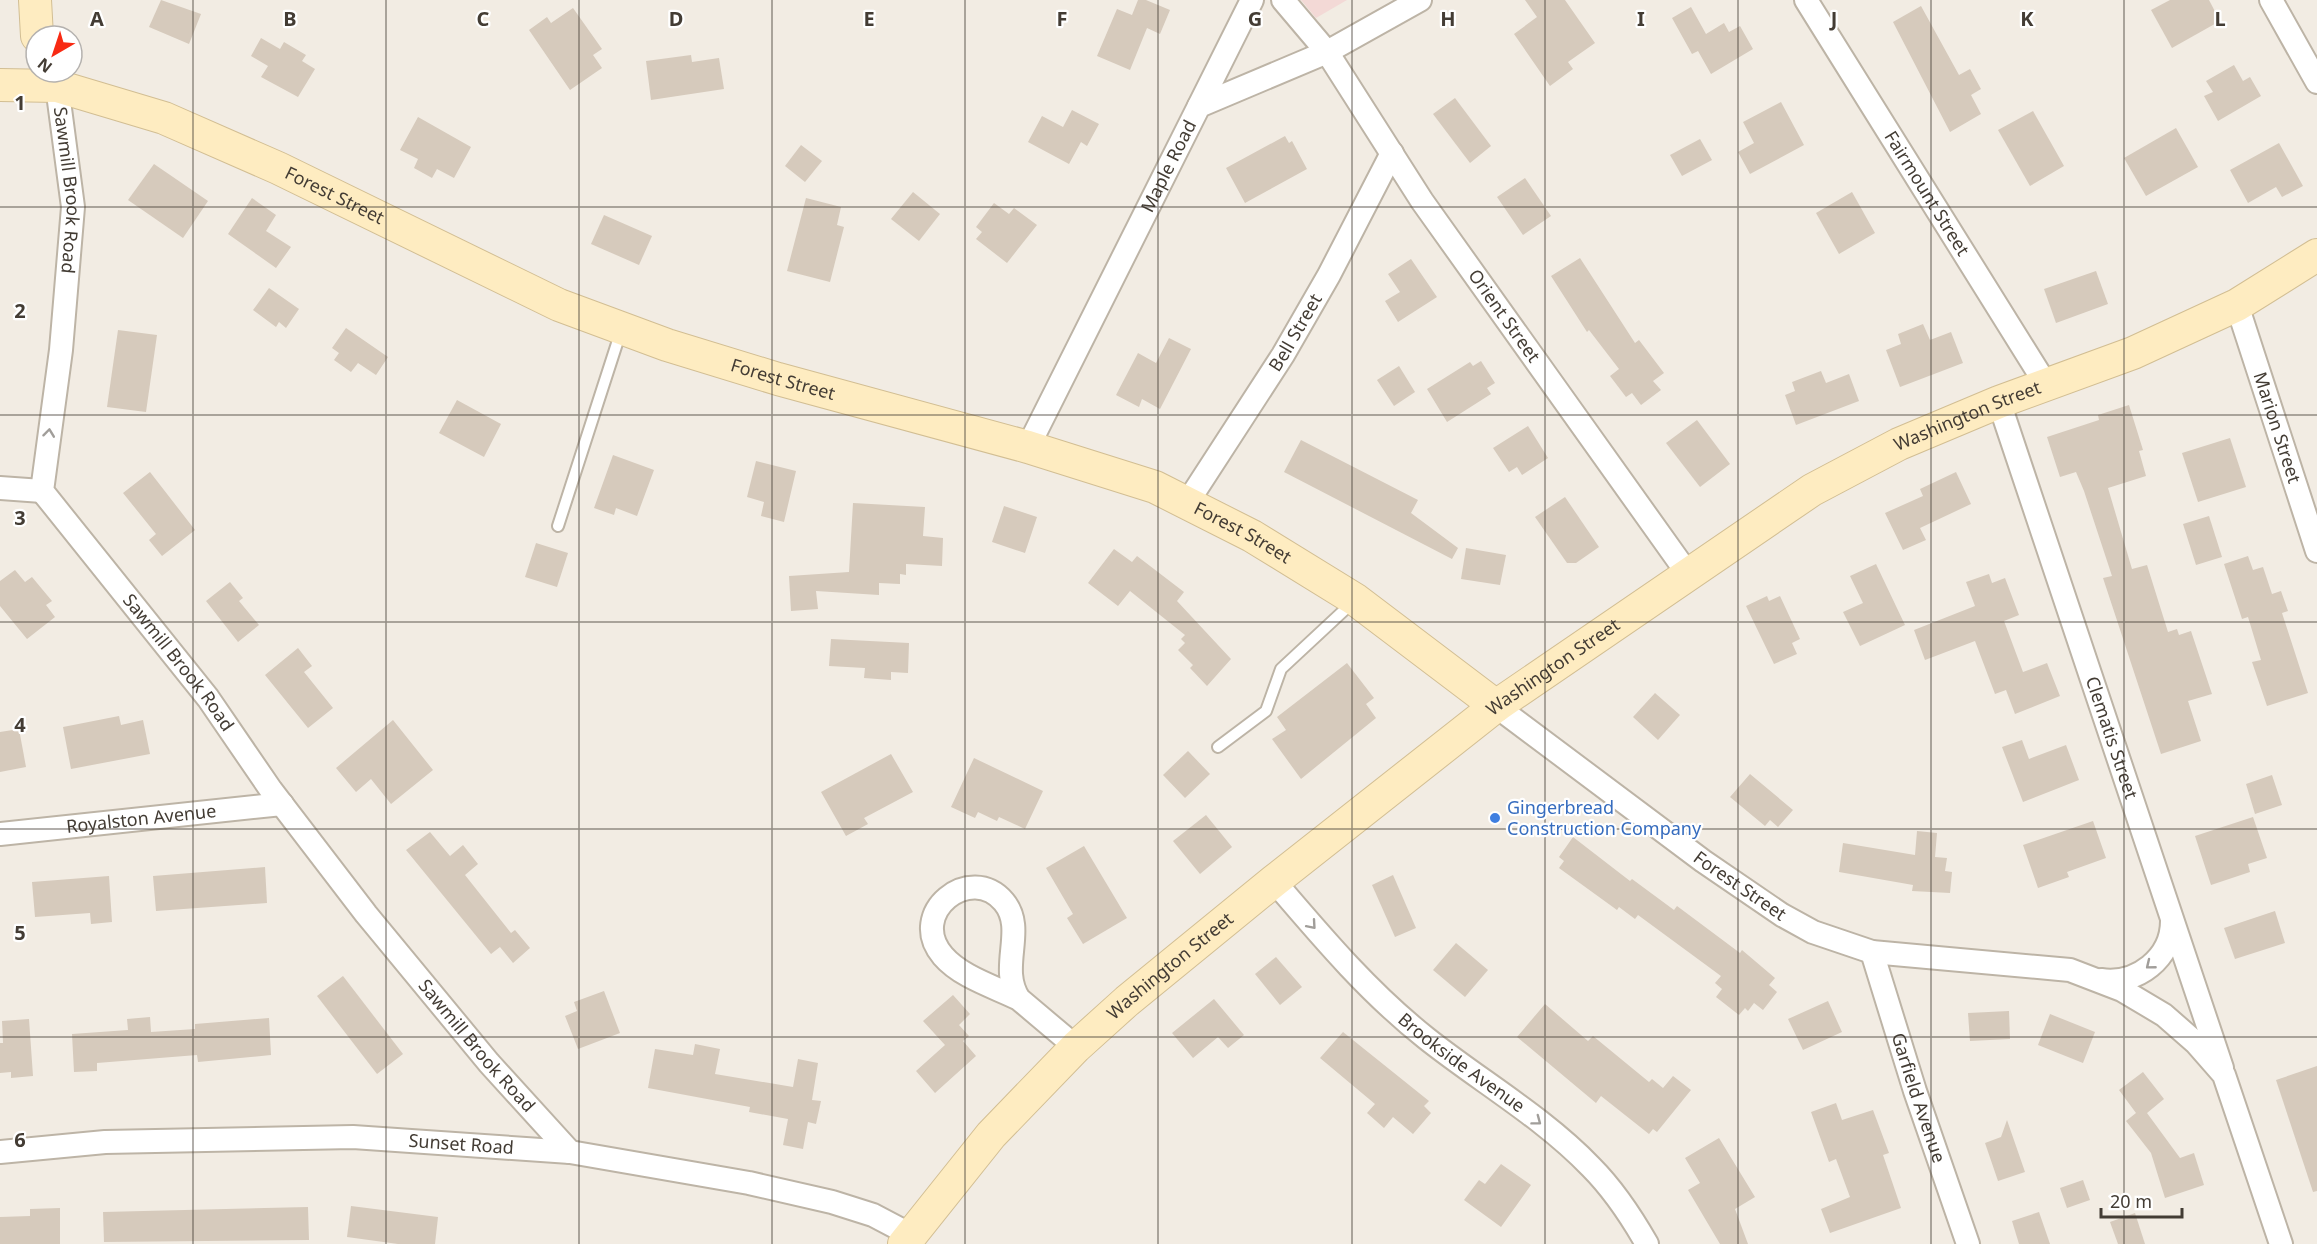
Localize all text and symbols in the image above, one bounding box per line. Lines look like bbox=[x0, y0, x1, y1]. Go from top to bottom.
text: A bbox=[90, 5, 104, 32]
text: B bbox=[283, 5, 297, 32]
text: C bbox=[477, 5, 490, 32]
text: D bbox=[669, 5, 683, 32]
text: E bbox=[863, 5, 875, 32]
text: F bbox=[1057, 5, 1067, 32]
text: G bbox=[1248, 5, 1262, 32]
text: H bbox=[1440, 5, 1456, 32]
text: I bbox=[1637, 5, 1645, 32]
text: J bbox=[1829, 5, 1837, 32]
text: K bbox=[2020, 5, 2034, 32]
text: L bbox=[2214, 5, 2226, 32]
north arrow bbox=[24, 24, 84, 84]
text: N bbox=[33, 53, 57, 78]
text: 1 bbox=[14, 89, 26, 116]
street label: Sawmill Brook Road bbox=[49, 105, 86, 275]
street label: Maple Road bbox=[1135, 116, 1201, 216]
street label: Fairmount Street bbox=[1880, 126, 1976, 260]
street label: Forest Street bbox=[281, 160, 389, 229]
street label: Orient Street bbox=[1463, 264, 1546, 367]
street label: Bell Street bbox=[1263, 289, 1327, 376]
text: 2 bbox=[14, 297, 26, 324]
street label: Forest Street bbox=[728, 352, 839, 405]
street label: Marion Street bbox=[2249, 369, 2307, 486]
street label: Washington Street bbox=[1890, 375, 2044, 456]
one-way arrow bbox=[42, 428, 54, 437]
street label: Forest Street bbox=[1190, 496, 1297, 569]
text: 3 bbox=[14, 504, 26, 531]
street label: Sawmill Brook Road bbox=[118, 588, 240, 735]
street label: Washington Street bbox=[1481, 612, 1624, 720]
street label: Clematis Street bbox=[2081, 673, 2144, 802]
text: 4 bbox=[14, 711, 26, 738]
place label: Gingerbread Construction Company bbox=[1507, 795, 1702, 840]
street label: Royalston Avenue bbox=[65, 798, 217, 838]
marker: Gingerbread Construction Company bbox=[1488, 811, 1502, 825]
street label: Forest Street bbox=[1689, 845, 1792, 926]
street label: Washington Street bbox=[1101, 906, 1238, 1024]
one-way arrow bbox=[1304, 918, 1315, 929]
text: 5 bbox=[14, 919, 26, 946]
one-way arrow bbox=[2146, 958, 2157, 969]
street label: Sawmill Brook Road bbox=[414, 974, 541, 1117]
street label: Brookside Avenue bbox=[1393, 1007, 1530, 1117]
street label: Garfield Avenue bbox=[1887, 1030, 1952, 1166]
one-way arrow bbox=[1531, 1114, 1542, 1125]
text: 6 bbox=[14, 1126, 26, 1153]
street label: Sunset Road bbox=[408, 1128, 515, 1159]
scale bar bbox=[2101, 1181, 2182, 1219]
text: 20 m bbox=[2110, 1189, 2152, 1213]

